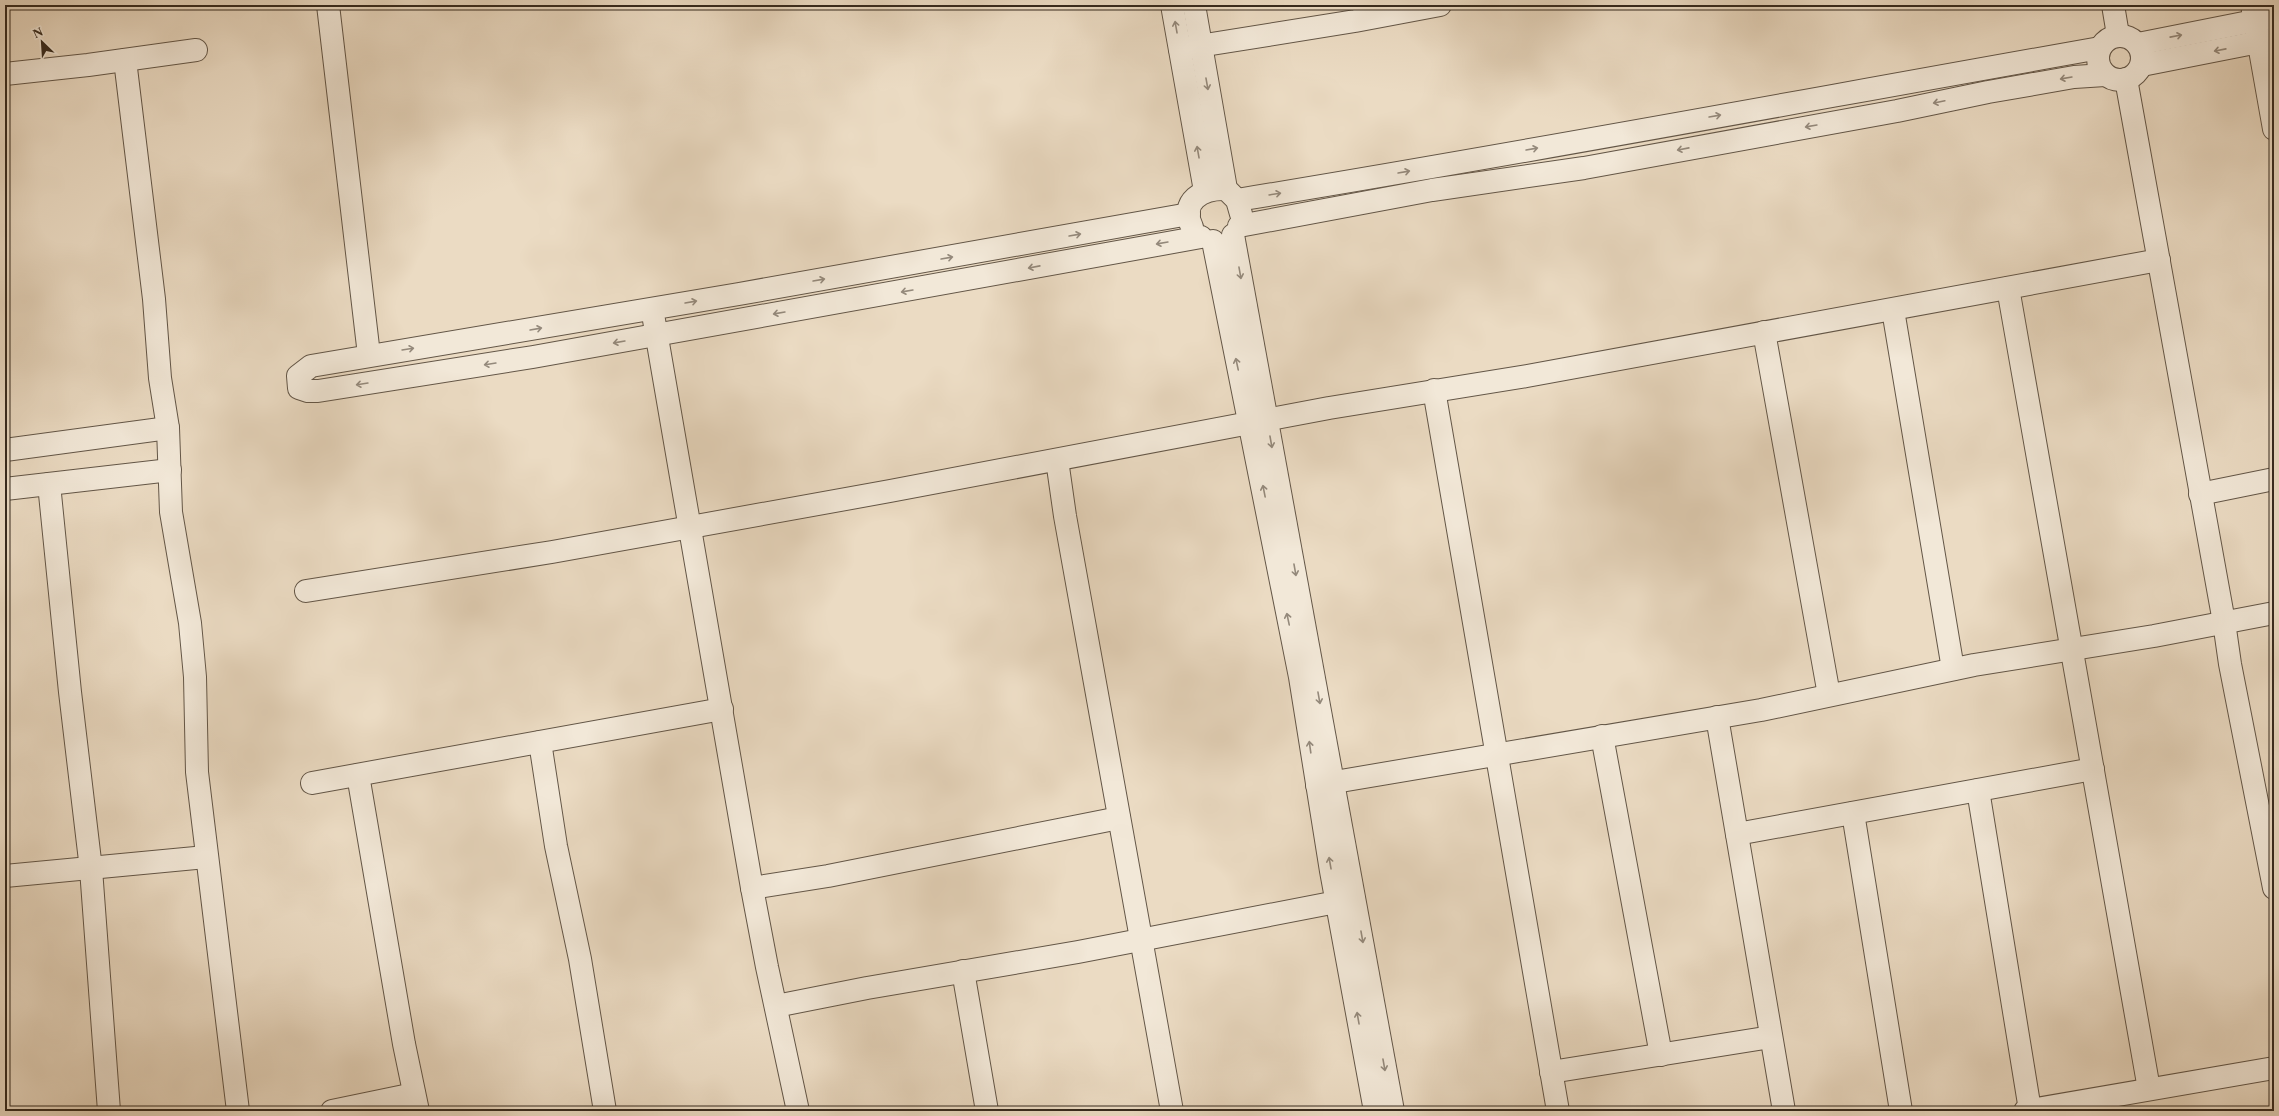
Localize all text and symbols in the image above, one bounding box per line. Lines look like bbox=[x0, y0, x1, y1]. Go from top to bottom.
one-way arrow bbox=[1171, 21, 1179, 34]
north arrow bbox=[22, 22, 62, 62]
text: N bbox=[30, 24, 45, 41]
one-way arrow bbox=[2169, 32, 2182, 40]
one-way arrow bbox=[2214, 46, 2227, 54]
one-way arrow bbox=[2060, 74, 2073, 82]
one-way arrow bbox=[1204, 77, 1212, 90]
one-way arrow bbox=[1933, 98, 1946, 106]
one-way arrow bbox=[1708, 111, 1721, 119]
one-way arrow bbox=[1805, 122, 1818, 130]
one-way arrow bbox=[1525, 145, 1538, 153]
one-way arrow bbox=[1194, 146, 1202, 159]
one-way arrow bbox=[1677, 146, 1690, 154]
one-way arrow bbox=[1397, 168, 1410, 176]
one-way arrow bbox=[1268, 190, 1281, 198]
one-way arrow bbox=[1068, 231, 1081, 239]
one-way arrow bbox=[1156, 239, 1169, 247]
one-way arrow bbox=[940, 254, 953, 262]
one-way arrow bbox=[1028, 263, 1041, 271]
one-way arrow bbox=[1237, 266, 1245, 279]
one-way arrow bbox=[812, 276, 825, 284]
one-way arrow bbox=[900, 287, 913, 295]
one-way arrow bbox=[684, 298, 697, 306]
one-way arrow bbox=[772, 310, 785, 318]
one-way arrow bbox=[529, 325, 542, 333]
one-way arrow bbox=[612, 338, 625, 346]
one-way arrow bbox=[401, 345, 414, 353]
one-way arrow bbox=[1233, 358, 1241, 371]
one-way arrow bbox=[484, 360, 497, 368]
one-way arrow bbox=[356, 381, 369, 389]
one-way arrow bbox=[1268, 435, 1276, 448]
one-way arrow bbox=[1259, 485, 1267, 498]
one-way arrow bbox=[1291, 563, 1299, 576]
one-way arrow bbox=[1284, 613, 1292, 626]
one-way arrow bbox=[1315, 691, 1323, 704]
one-way arrow bbox=[1306, 741, 1314, 754]
one-way arrow bbox=[1326, 857, 1334, 870]
one-way arrow bbox=[1358, 930, 1366, 943]
one-way arrow bbox=[1354, 1011, 1362, 1024]
one-way arrow bbox=[1381, 1058, 1389, 1071]

